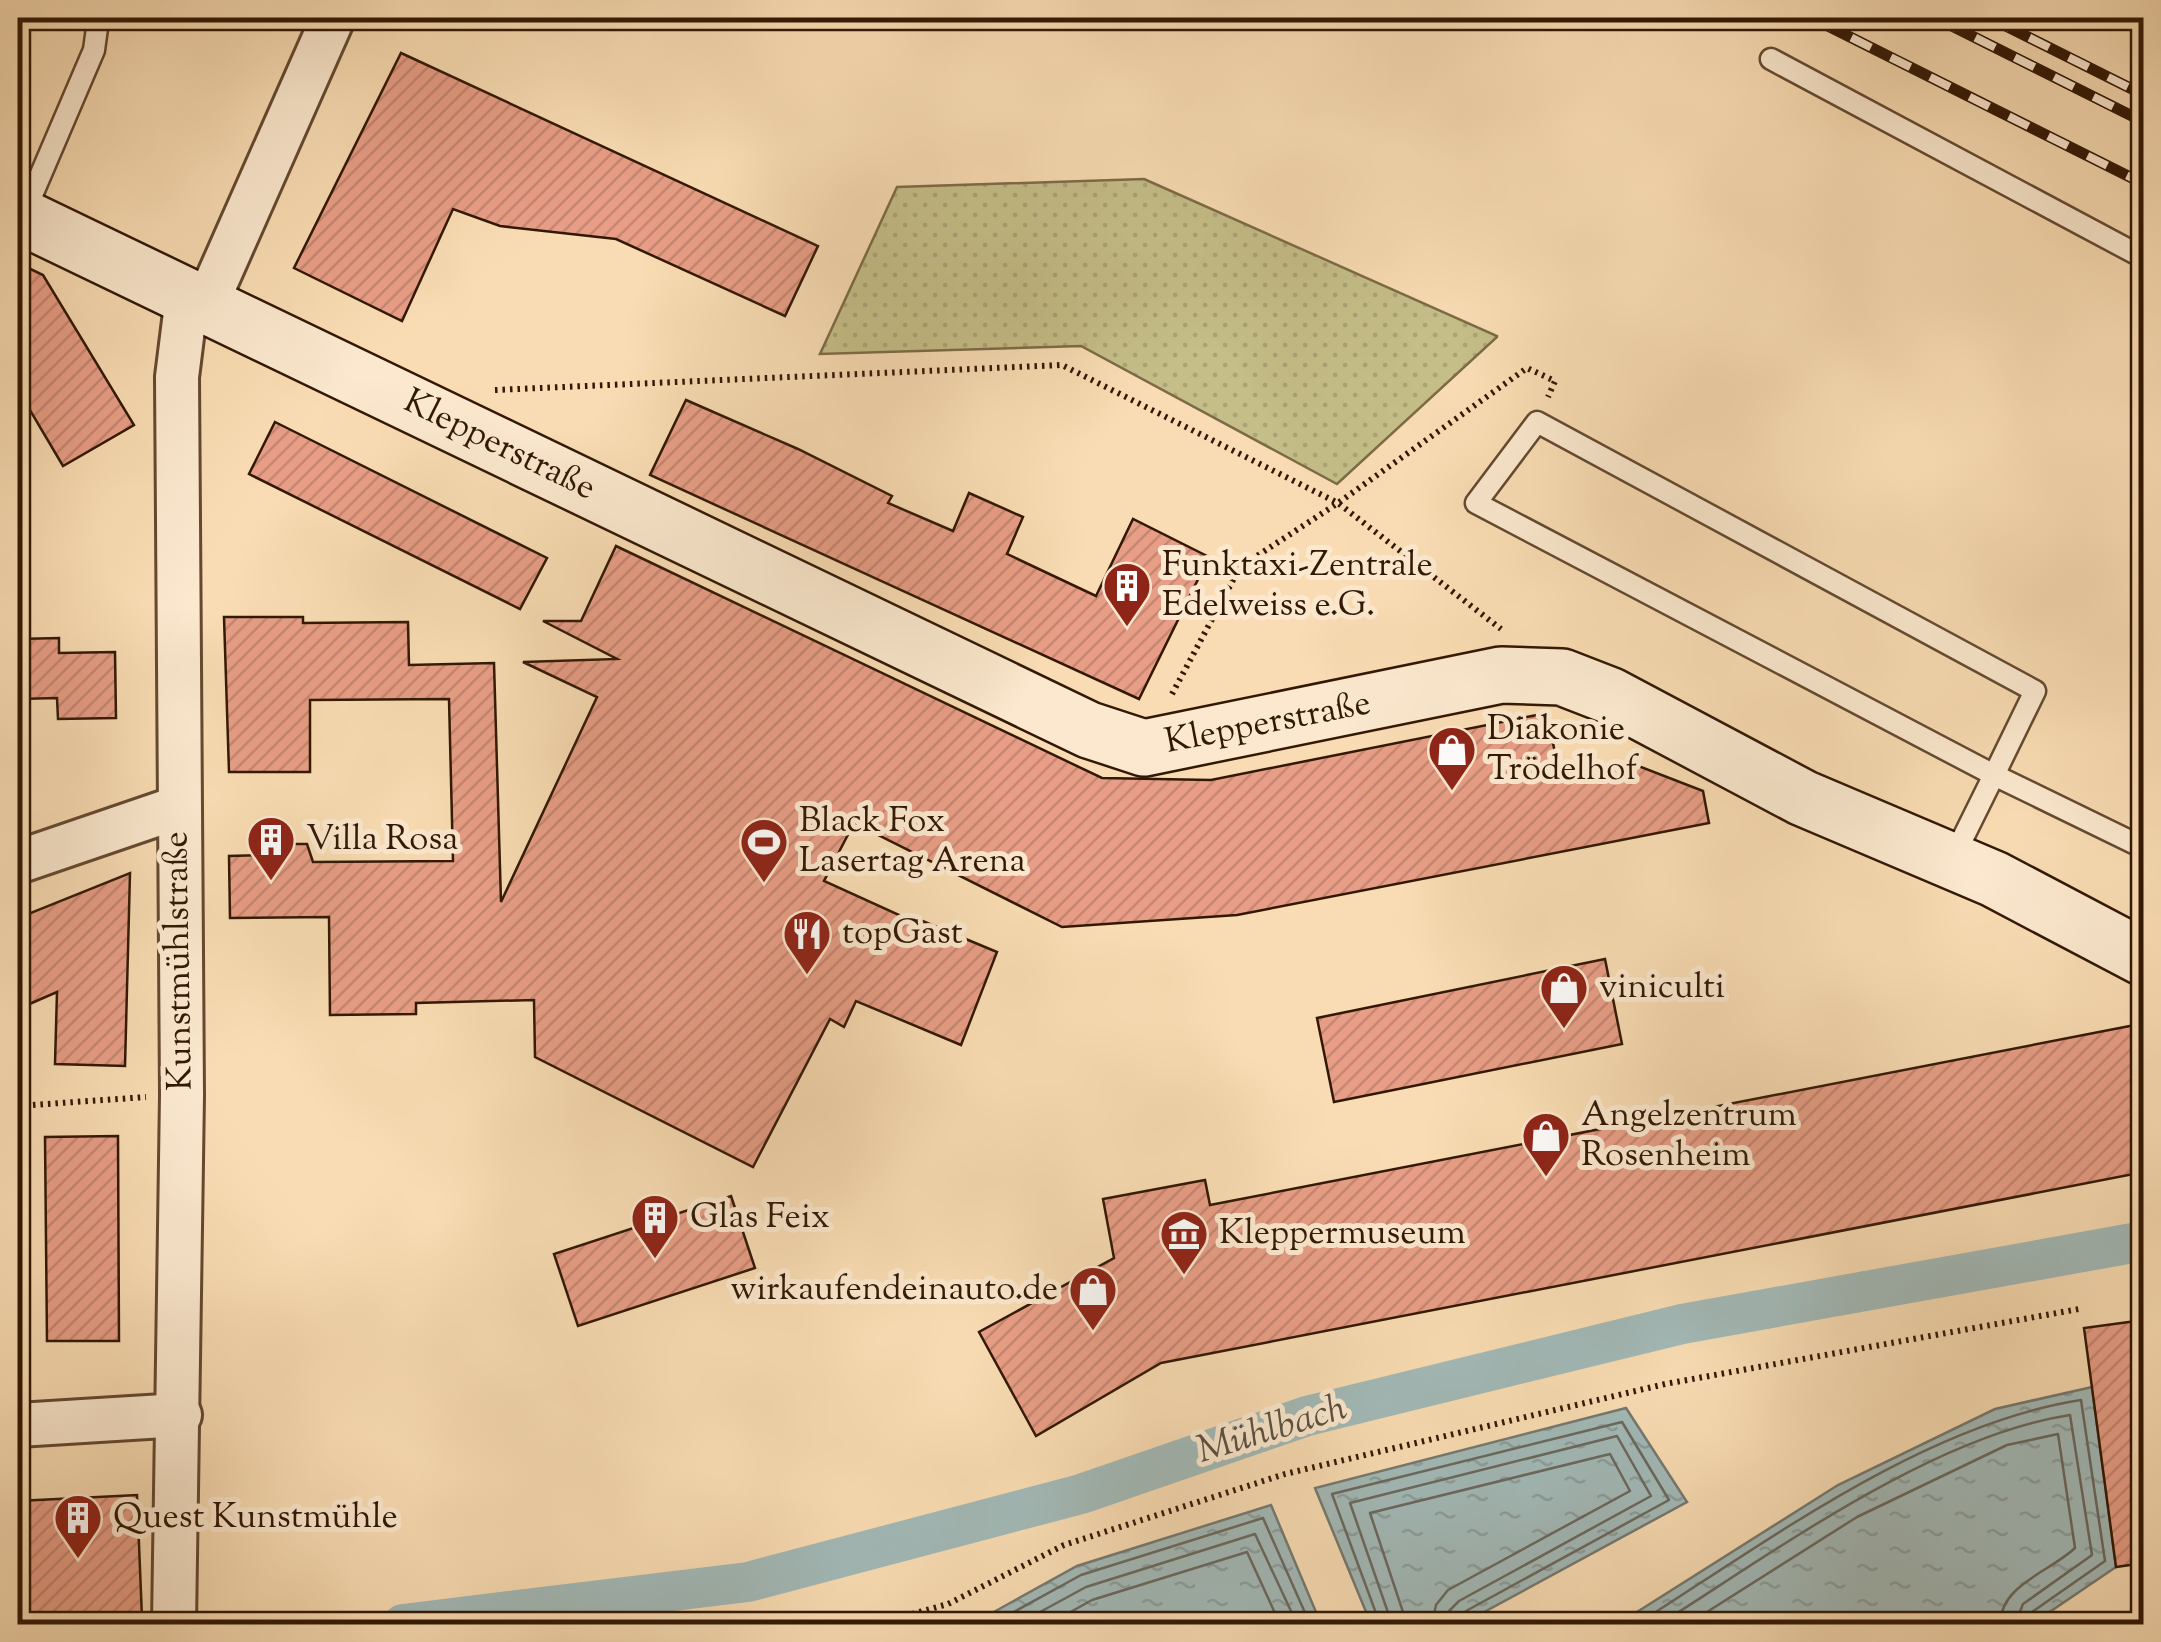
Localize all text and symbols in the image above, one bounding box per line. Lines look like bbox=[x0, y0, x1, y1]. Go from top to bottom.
street label: Klepperstraße bbox=[394, 377, 604, 515]
place label: Funktaxi-Zentrale Edelweiss e.G. bbox=[1162, 541, 1433, 632]
building icon: Funktaxi-Zentrale Edelweiss e.G. bbox=[1101, 560, 1153, 628]
street label: Klepperstraße bbox=[1161, 679, 1375, 769]
place label: Diakonie Trödelhof bbox=[1487, 705, 1639, 796]
shop icon: Diakonie Trödelhof bbox=[1426, 724, 1478, 792]
place label: Black Fox Lasertag Arena bbox=[799, 797, 1026, 888]
building icon: Villa Rosa bbox=[245, 814, 297, 882]
place label: Villa Rosa bbox=[306, 815, 458, 866]
sports icon: Black Fox Lasertag Arena bbox=[738, 816, 790, 884]
street label: Kunstmühlstraße bbox=[152, 831, 208, 1091]
restaurant icon: topGast bbox=[781, 908, 833, 976]
place label: topGast bbox=[842, 909, 963, 960]
shop icon: viniculti bbox=[1538, 962, 1590, 1030]
place label: viniculti bbox=[1599, 963, 1725, 1014]
place label: Angelzentrum Rosenheim bbox=[1581, 1091, 1797, 1182]
shop icon: Angelzentrum Rosenheim bbox=[1520, 1110, 1572, 1178]
building icon: Glas Feix bbox=[629, 1192, 681, 1260]
place label: Glas Feix bbox=[690, 1193, 830, 1244]
museum icon: Kleppermuseum bbox=[1158, 1208, 1210, 1276]
place label: Kleppermuseum bbox=[1219, 1209, 1466, 1260]
shop icon: wirkaufendeinauto.de bbox=[1067, 1264, 1119, 1332]
place label: wirkaufendeinauto.de bbox=[730, 1265, 1058, 1316]
water label: Mühlbach bbox=[1190, 1382, 1354, 1479]
building icon: Quest Kunstmühle bbox=[52, 1492, 104, 1560]
place label: Quest Kunstmühle bbox=[113, 1493, 398, 1544]

